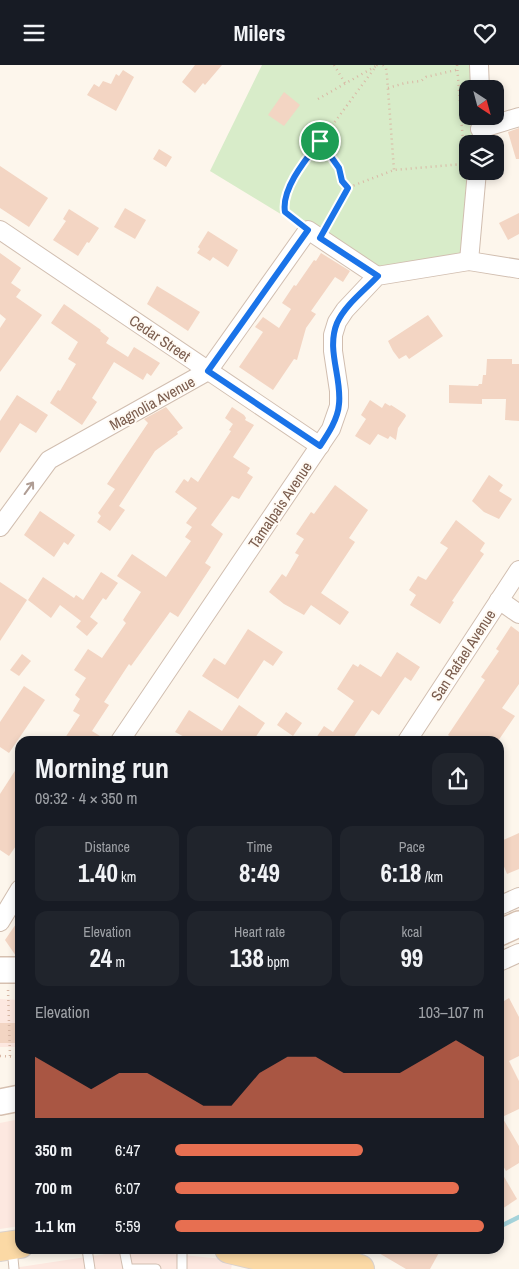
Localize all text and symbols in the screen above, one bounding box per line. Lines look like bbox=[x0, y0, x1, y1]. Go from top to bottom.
text: Milers bbox=[233, 18, 286, 48]
icon: menu bbox=[20, 19, 48, 47]
icon: heart bbox=[471, 19, 499, 47]
north arrow bbox=[459, 80, 504, 125]
map controls bbox=[459, 80, 504, 180]
pin bbox=[299, 120, 341, 162]
icon: arrive bbox=[306, 127, 334, 155]
button: layers bbox=[459, 135, 504, 180]
street label: Cedar Street bbox=[125, 310, 195, 367]
street label: Magnolia Avenue bbox=[105, 371, 199, 435]
street label: Tamalpais Avenue bbox=[243, 457, 317, 553]
one-way arrow bbox=[24, 481, 34, 495]
street label: San Rafael Avenue bbox=[426, 605, 501, 705]
text: Morning run bbox=[35, 749, 169, 787]
button: share bbox=[432, 753, 484, 805]
text: 09:32 · 4 × 350 m bbox=[35, 787, 138, 809]
text: Distance bbox=[85, 838, 130, 856]
text: Time bbox=[247, 838, 272, 856]
text: Pace bbox=[399, 838, 425, 856]
text: 1.40 bbox=[78, 856, 118, 890]
text: 8:49 bbox=[239, 856, 280, 890]
text: 6:18 bbox=[380, 856, 421, 890]
text: km bbox=[118, 868, 136, 886]
text: /km bbox=[421, 868, 443, 886]
text: Elevation bbox=[83, 923, 131, 941]
text: Heart rate bbox=[234, 923, 285, 941]
text: kcal bbox=[402, 923, 422, 941]
text: 24 bbox=[89, 941, 112, 975]
text: 138 bbox=[230, 941, 264, 975]
text: 99 bbox=[400, 941, 423, 975]
text: m bbox=[112, 953, 125, 971]
text: bpm bbox=[264, 953, 289, 971]
text: Elevation bbox=[35, 1001, 90, 1023]
text: 103–107 m bbox=[418, 1001, 484, 1023]
text: 350 m bbox=[35, 1139, 72, 1161]
text: 6:47 bbox=[115, 1139, 141, 1161]
text: 700 m bbox=[35, 1177, 72, 1199]
text: 6:07 bbox=[115, 1177, 141, 1199]
text: 1.1 km bbox=[35, 1215, 76, 1237]
text: 5:59 bbox=[115, 1215, 141, 1237]

